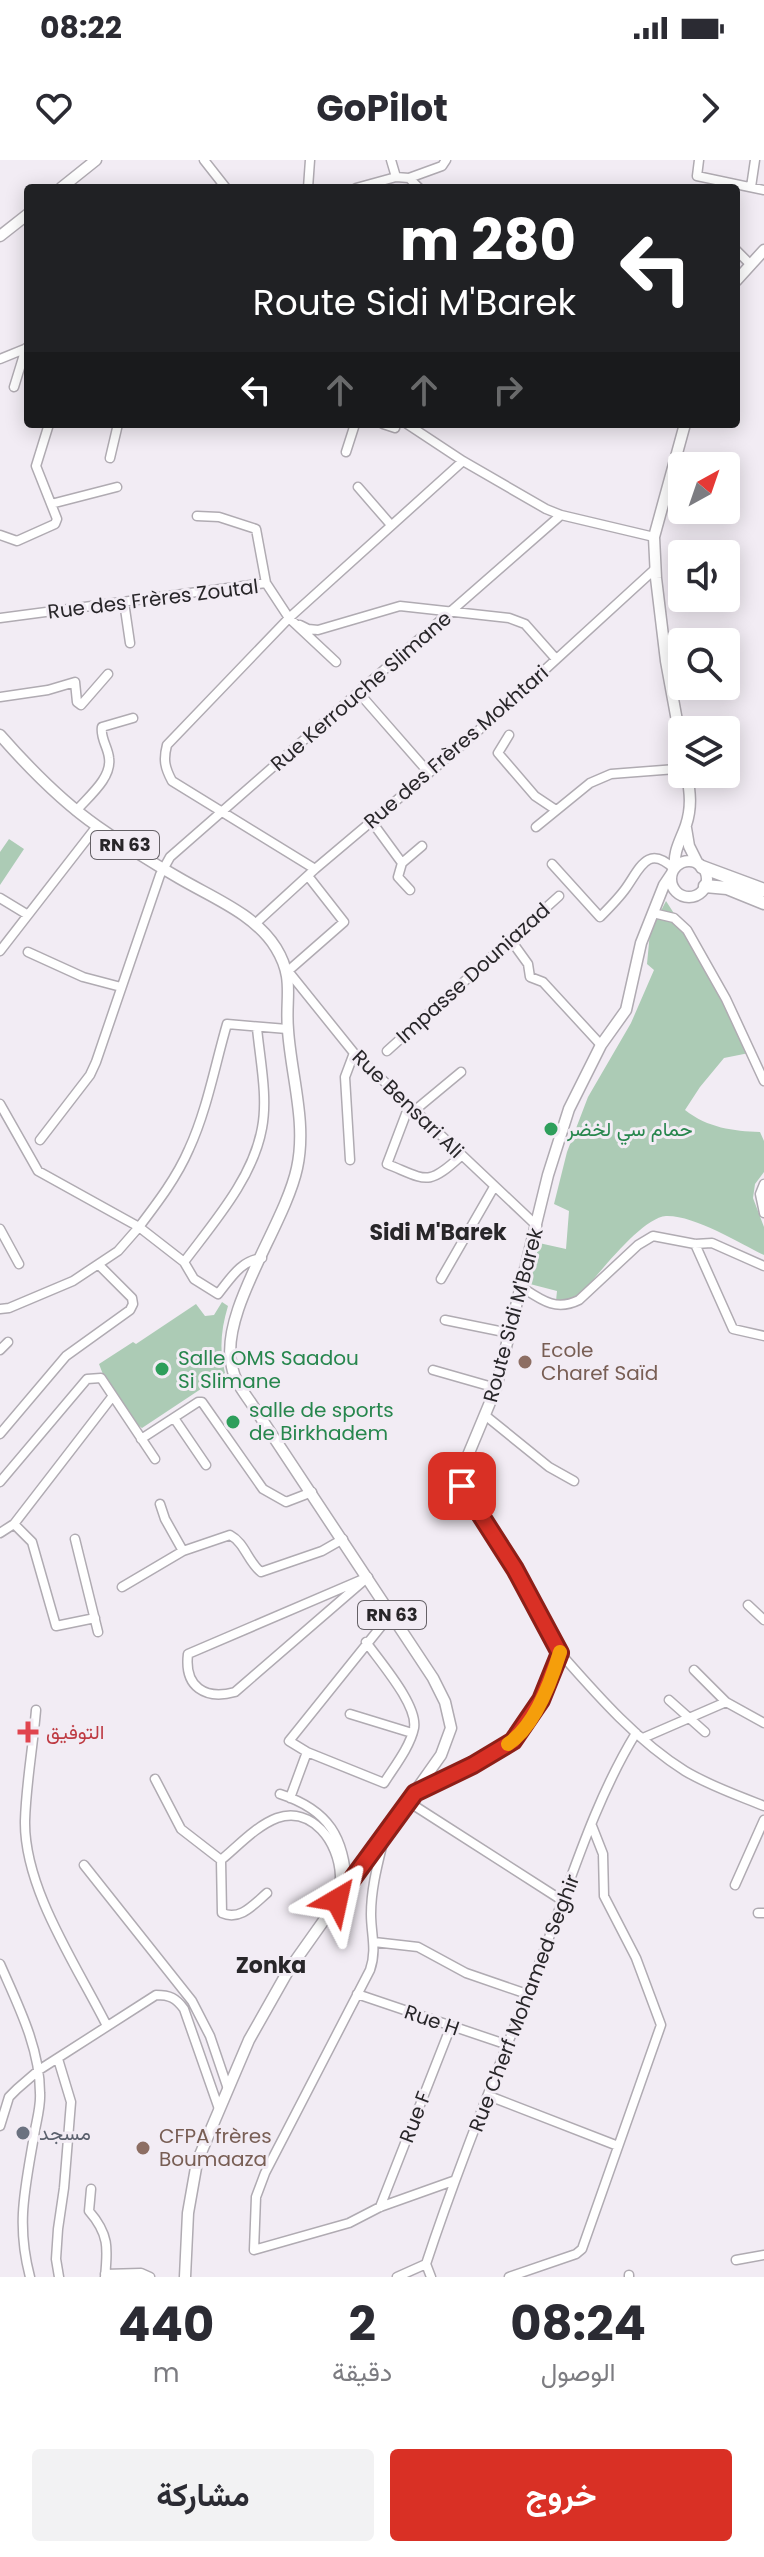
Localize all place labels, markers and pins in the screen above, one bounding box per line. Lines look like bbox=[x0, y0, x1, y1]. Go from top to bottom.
place label: حمام سي لخضر bbox=[566, 1115, 693, 1146]
marker: حمام سي لخضر bbox=[542, 1120, 560, 1138]
place label: Ecole Charef Saïd bbox=[541, 1336, 658, 1387]
place label: Salle OMS Saadou Si Slimane bbox=[178, 1344, 359, 1395]
marker: Ecole Charef Saïd bbox=[516, 1353, 534, 1371]
marker: Salle OMS Saadou Si Slimane bbox=[153, 1360, 171, 1378]
place label: salle de sports de Birkhadem bbox=[249, 1396, 394, 1447]
marker: salle de sports de Birkhadem bbox=[224, 1413, 242, 1431]
pin bbox=[428, 1452, 496, 1520]
place label: التوفيق bbox=[46, 1718, 104, 1746]
marker: التوفيق bbox=[17, 1721, 39, 1743]
place label: مسجد bbox=[39, 2119, 91, 2147]
place label: CFPA frères Boumaaza bbox=[159, 2122, 272, 2173]
marker: مسجد bbox=[14, 2124, 32, 2142]
marker: CFPA frères Boumaaza bbox=[134, 2139, 152, 2157]

